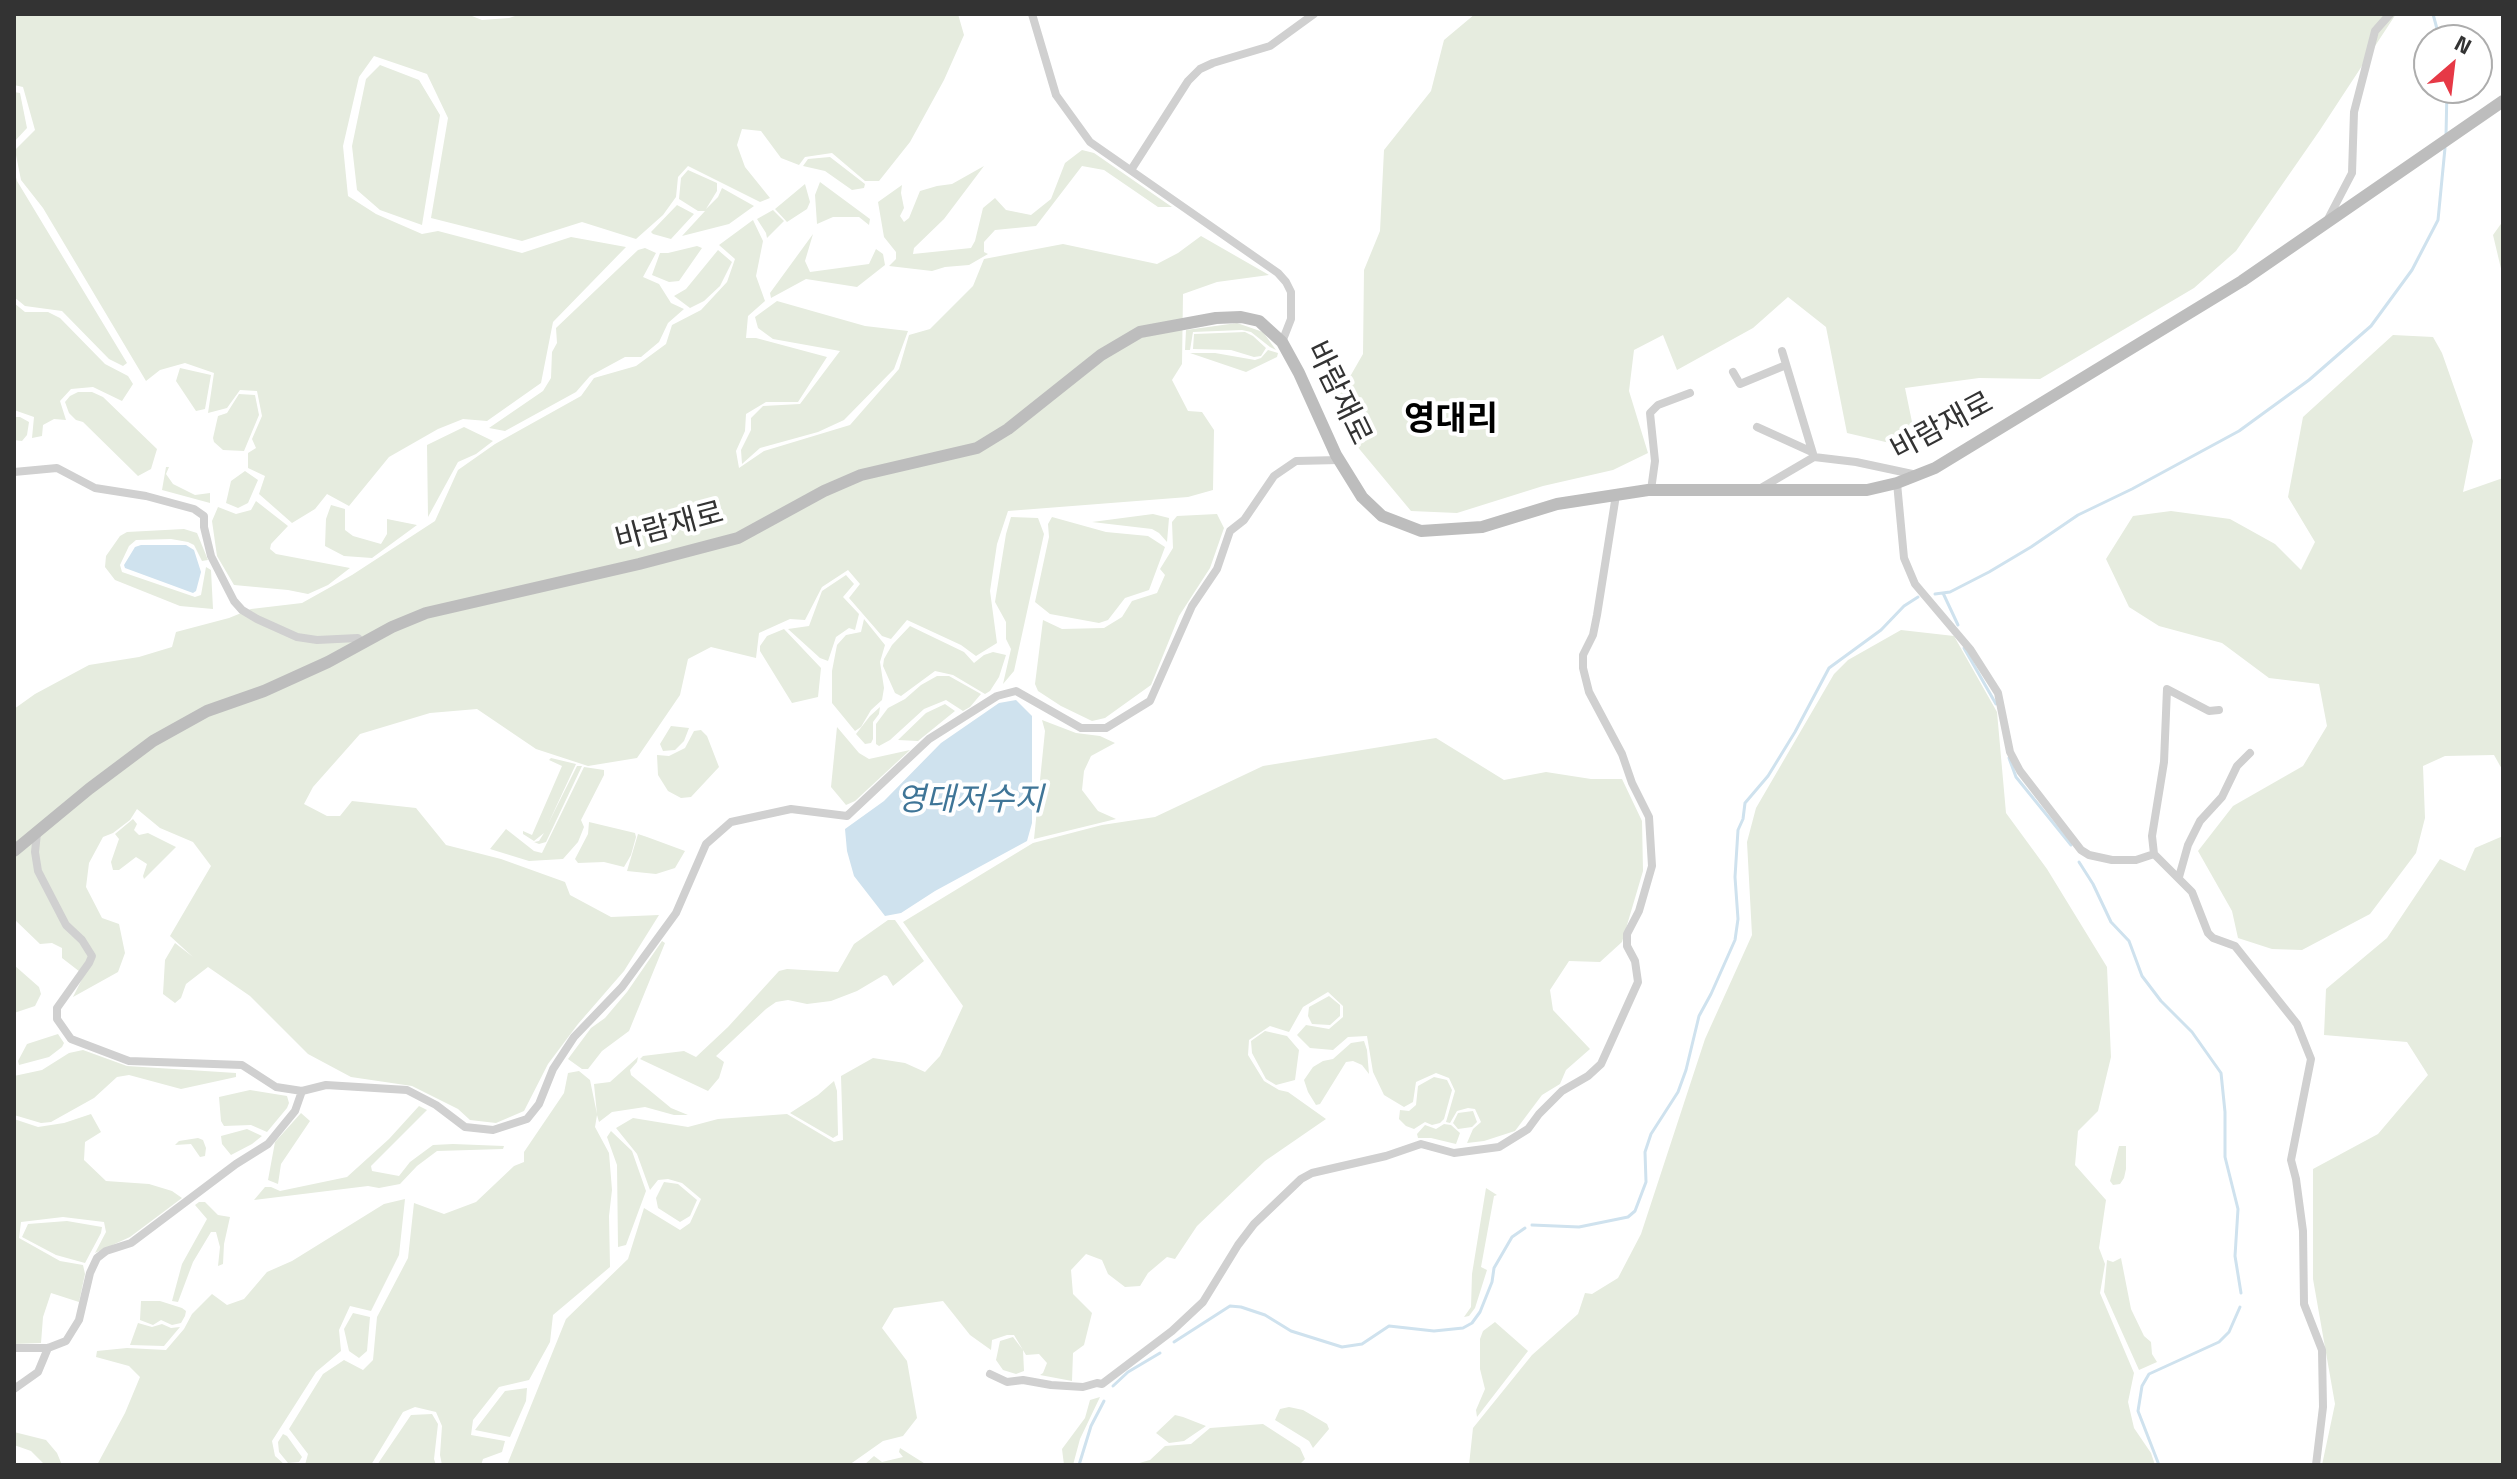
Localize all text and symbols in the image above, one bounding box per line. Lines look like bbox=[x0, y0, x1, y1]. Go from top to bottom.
north arrow bbox=[2413, 24, 2493, 104]
text: N bbox=[2449, 26, 2478, 63]
street label: 바람재로 bbox=[1297, 336, 1377, 452]
street label: 바람재로 bbox=[1886, 386, 2000, 470]
district label: 영대리 bbox=[1404, 402, 1498, 442]
street label: 바람재로 bbox=[612, 496, 728, 560]
water label: 영대저수지 bbox=[896, 783, 1044, 821]

